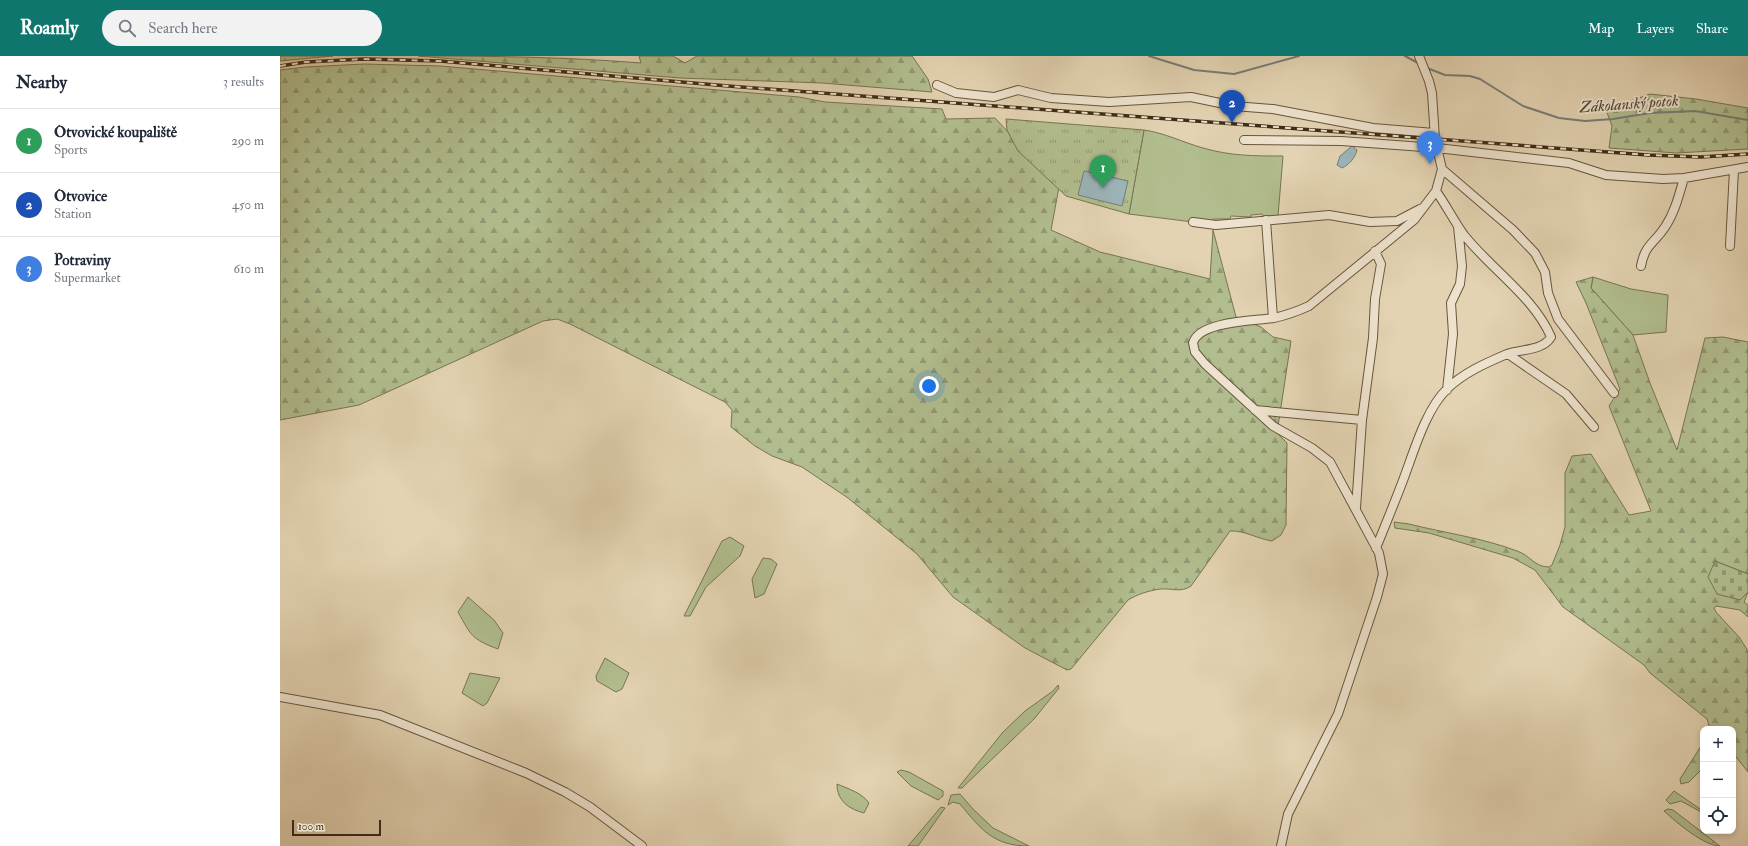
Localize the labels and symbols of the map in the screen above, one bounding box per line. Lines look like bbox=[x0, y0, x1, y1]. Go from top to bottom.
pin: 2 bbox=[1219, 90, 1245, 123]
water label: Zákolanský potok bbox=[1578, 91, 1679, 117]
pin: 3 bbox=[1417, 131, 1443, 164]
pin: 1 bbox=[1090, 155, 1116, 188]
your location bbox=[919, 376, 939, 396]
scale bar bbox=[292, 818, 381, 837]

